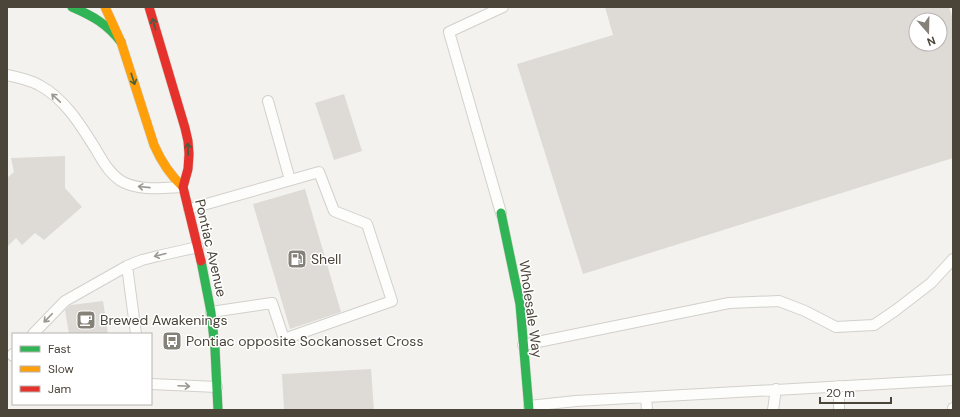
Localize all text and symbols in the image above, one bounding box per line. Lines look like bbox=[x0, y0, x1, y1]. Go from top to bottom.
north arrow bbox=[908, 12, 948, 52]
one-way arrow bbox=[150, 18, 157, 31]
text: N bbox=[925, 33, 938, 49]
one-way arrow bbox=[130, 73, 137, 86]
one-way arrow bbox=[52, 94, 62, 103]
one-way arrow bbox=[185, 143, 192, 156]
one-way arrow bbox=[138, 183, 151, 191]
street label: Pontiac Avenue bbox=[191, 197, 231, 299]
fuel station icon: Shell bbox=[286, 248, 308, 270]
place label: Shell bbox=[311, 250, 341, 268]
one-way arrow bbox=[154, 252, 167, 260]
street label: Wholesale Way bbox=[515, 259, 547, 359]
cafe icon: Brewed Awakenings bbox=[75, 309, 97, 331]
place label: Brewed Awakenings bbox=[100, 311, 227, 329]
one-way arrow bbox=[43, 313, 53, 323]
bus stop icon: Pontiac opposite Sockanosset Cross bbox=[161, 330, 183, 352]
place label: Pontiac opposite Sockanosset Cross bbox=[186, 332, 423, 350]
legend bbox=[12, 333, 152, 405]
text: Fast bbox=[48, 341, 71, 357]
text: Slow bbox=[48, 361, 74, 377]
scale bar bbox=[820, 379, 891, 405]
text: Jam bbox=[48, 381, 71, 397]
one-way arrow bbox=[177, 382, 190, 389]
text: 20 m bbox=[826, 385, 855, 401]

